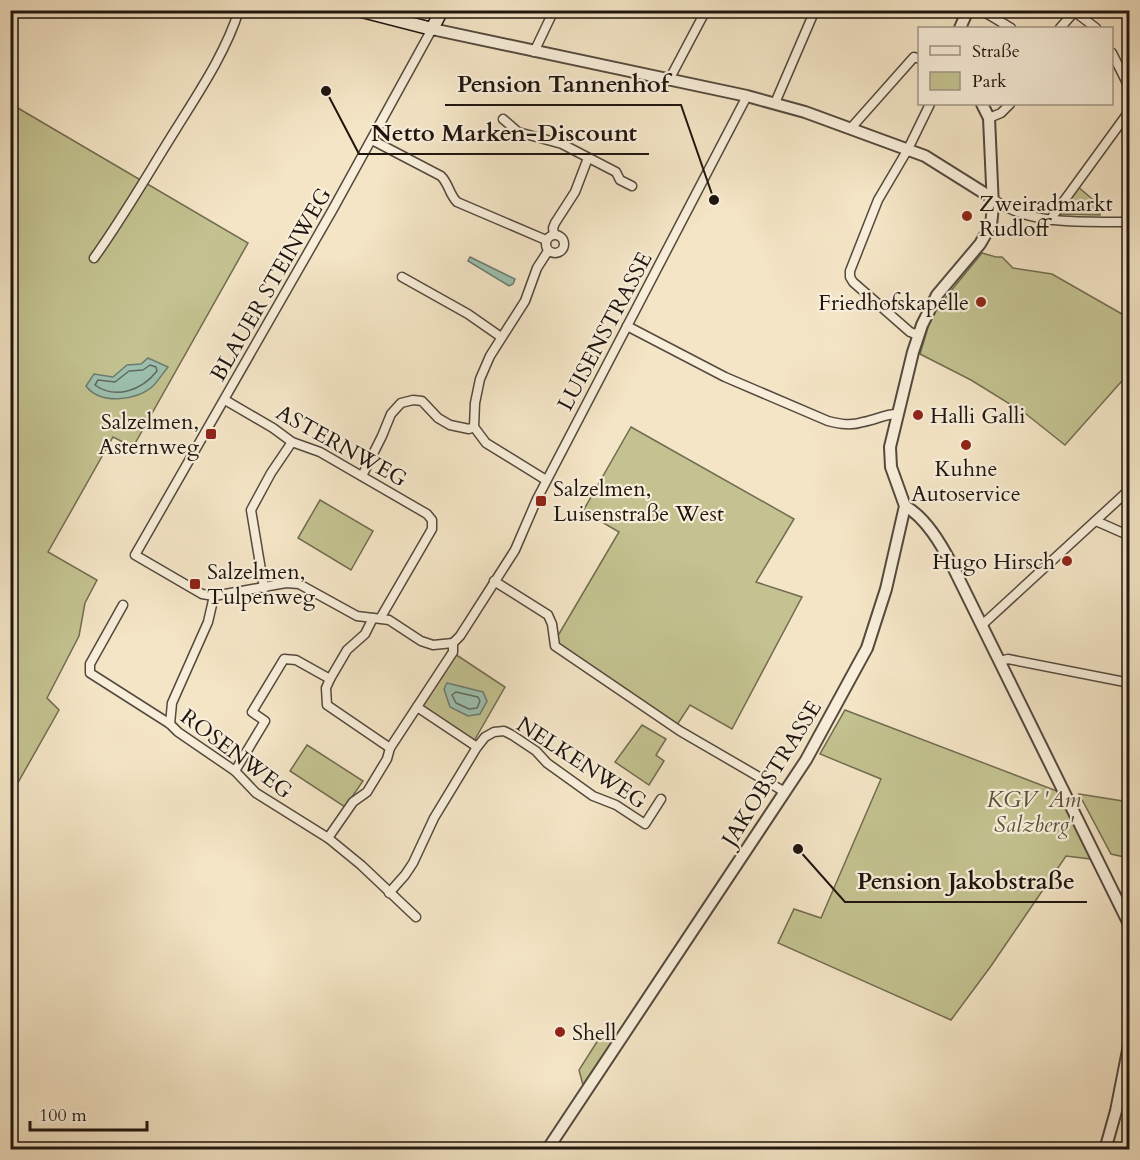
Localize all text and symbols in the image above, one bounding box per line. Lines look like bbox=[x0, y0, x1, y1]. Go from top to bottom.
legend bbox=[918, 27, 1113, 105]
text: Straße bbox=[972, 39, 1020, 64]
callout: Pension Tannenhof bbox=[445, 63, 681, 105]
text: Pension Tannenhof bbox=[457, 68, 673, 101]
text: Park bbox=[972, 69, 1007, 94]
callout: Netto Marken-Discount bbox=[359, 112, 649, 154]
text: Netto Marken-Discount bbox=[371, 117, 638, 150]
street label: BLAUER STEINWEG bbox=[203, 182, 339, 387]
place label: Zweiradmarkt Rudloff bbox=[979, 189, 1113, 244]
marker: Zweiradmarkt Rudloff bbox=[960, 209, 974, 223]
street label: LUISENSTRASSE bbox=[550, 247, 659, 416]
place label: Friedhofskapelle bbox=[818, 288, 969, 318]
marker: Friedhofskapelle bbox=[974, 295, 988, 309]
street label: ASTERNWEG bbox=[271, 397, 412, 494]
place label: Halli Galli bbox=[930, 401, 1026, 431]
place label: Salzelmen, Asternweg bbox=[99, 407, 200, 462]
marker: Halli Galli bbox=[911, 408, 925, 422]
marker: Salzelmen, Asternweg bbox=[204, 427, 218, 441]
marker: Kuhne Autoservice bbox=[959, 438, 973, 452]
place label: Kuhne Autoservice bbox=[911, 454, 1021, 509]
place label: Salzelmen, Luisenstraße West bbox=[553, 474, 724, 529]
marker: Salzelmen, Luisenstraße West bbox=[534, 494, 548, 508]
place label: Hugo Hirsch bbox=[932, 547, 1055, 577]
marker: Hugo Hirsch bbox=[1060, 554, 1074, 568]
place label: Salzelmen, Tulpenweg bbox=[207, 557, 316, 612]
marker: Salzelmen, Tulpenweg bbox=[188, 577, 202, 591]
street label: JAKOBSTRASSE bbox=[713, 695, 829, 855]
street label: ROSENWEG bbox=[174, 702, 299, 806]
street label: NELKENWEG bbox=[511, 710, 652, 816]
park label: KGV 'Am Salzberg' bbox=[987, 785, 1081, 840]
callout: Pension Jakobstraße bbox=[845, 860, 1087, 902]
text: Pension Jakobstraße bbox=[857, 865, 1075, 898]
place label: Shell bbox=[572, 1018, 617, 1048]
marker: Shell bbox=[553, 1025, 567, 1039]
scale bar bbox=[30, 1094, 147, 1132]
text: 100 m bbox=[39, 1103, 87, 1128]

